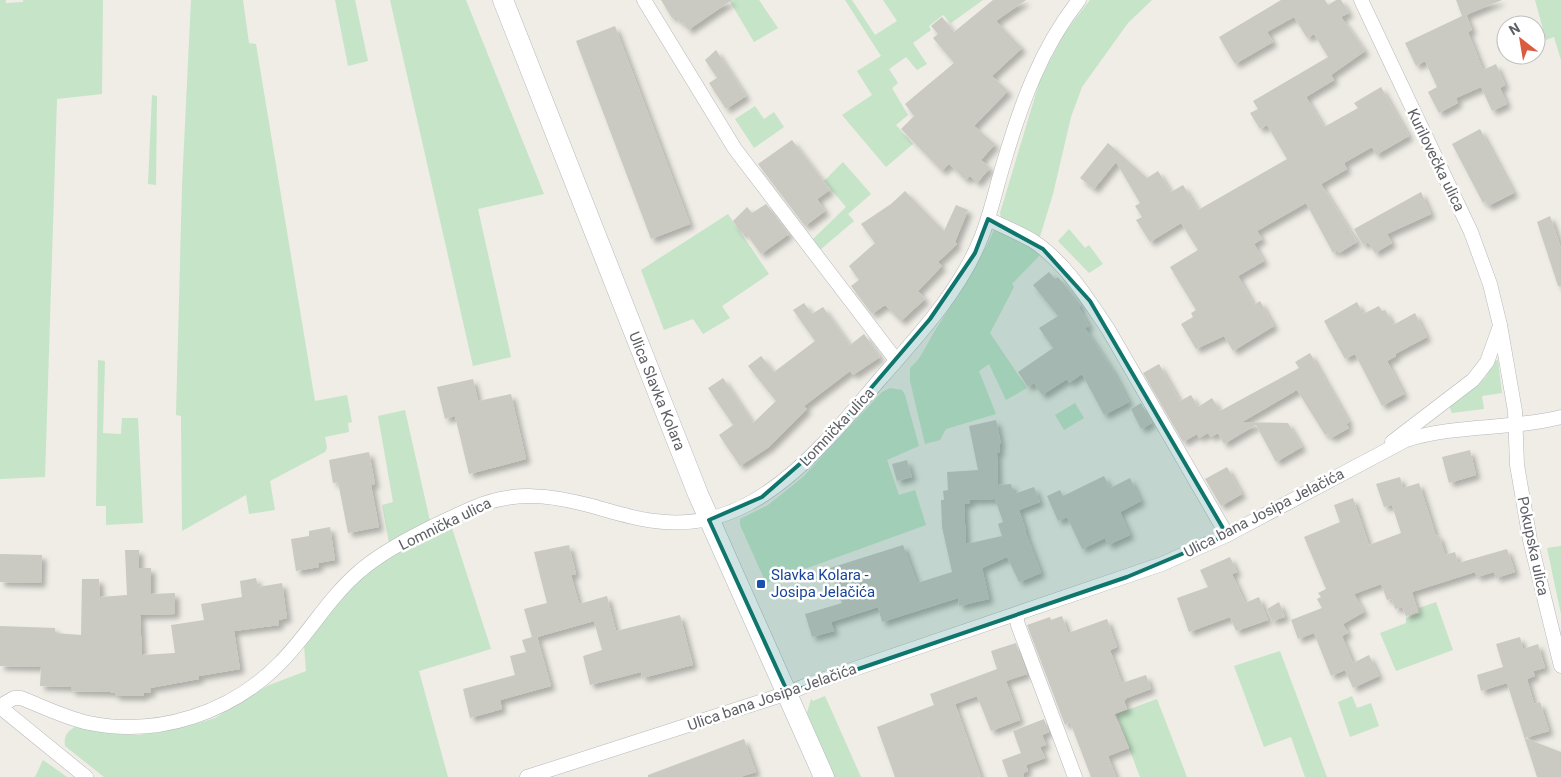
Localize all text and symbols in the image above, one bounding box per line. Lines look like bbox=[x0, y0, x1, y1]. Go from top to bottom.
north arrow bbox=[1496, 15, 1546, 65]
text: N bbox=[1506, 19, 1523, 38]
street label: Kurilovečka ulica bbox=[1403, 106, 1469, 214]
street label: Ulica Slavka Kolara bbox=[625, 329, 689, 453]
street label: Lomnička ulica bbox=[796, 384, 878, 470]
street label: Ulica bana Josipa Jelačića bbox=[1181, 465, 1347, 561]
street label: Lomnička ulica bbox=[396, 494, 494, 554]
street label: Pokupska ulica bbox=[1514, 495, 1552, 597]
place label: Slavka Kolara - Josipa Jelačića bbox=[771, 566, 875, 601]
marker: Slavka Kolara - Josipa Jelačića bbox=[755, 578, 767, 590]
street label: Ulica bana Josipa Jelačića bbox=[685, 660, 859, 734]

